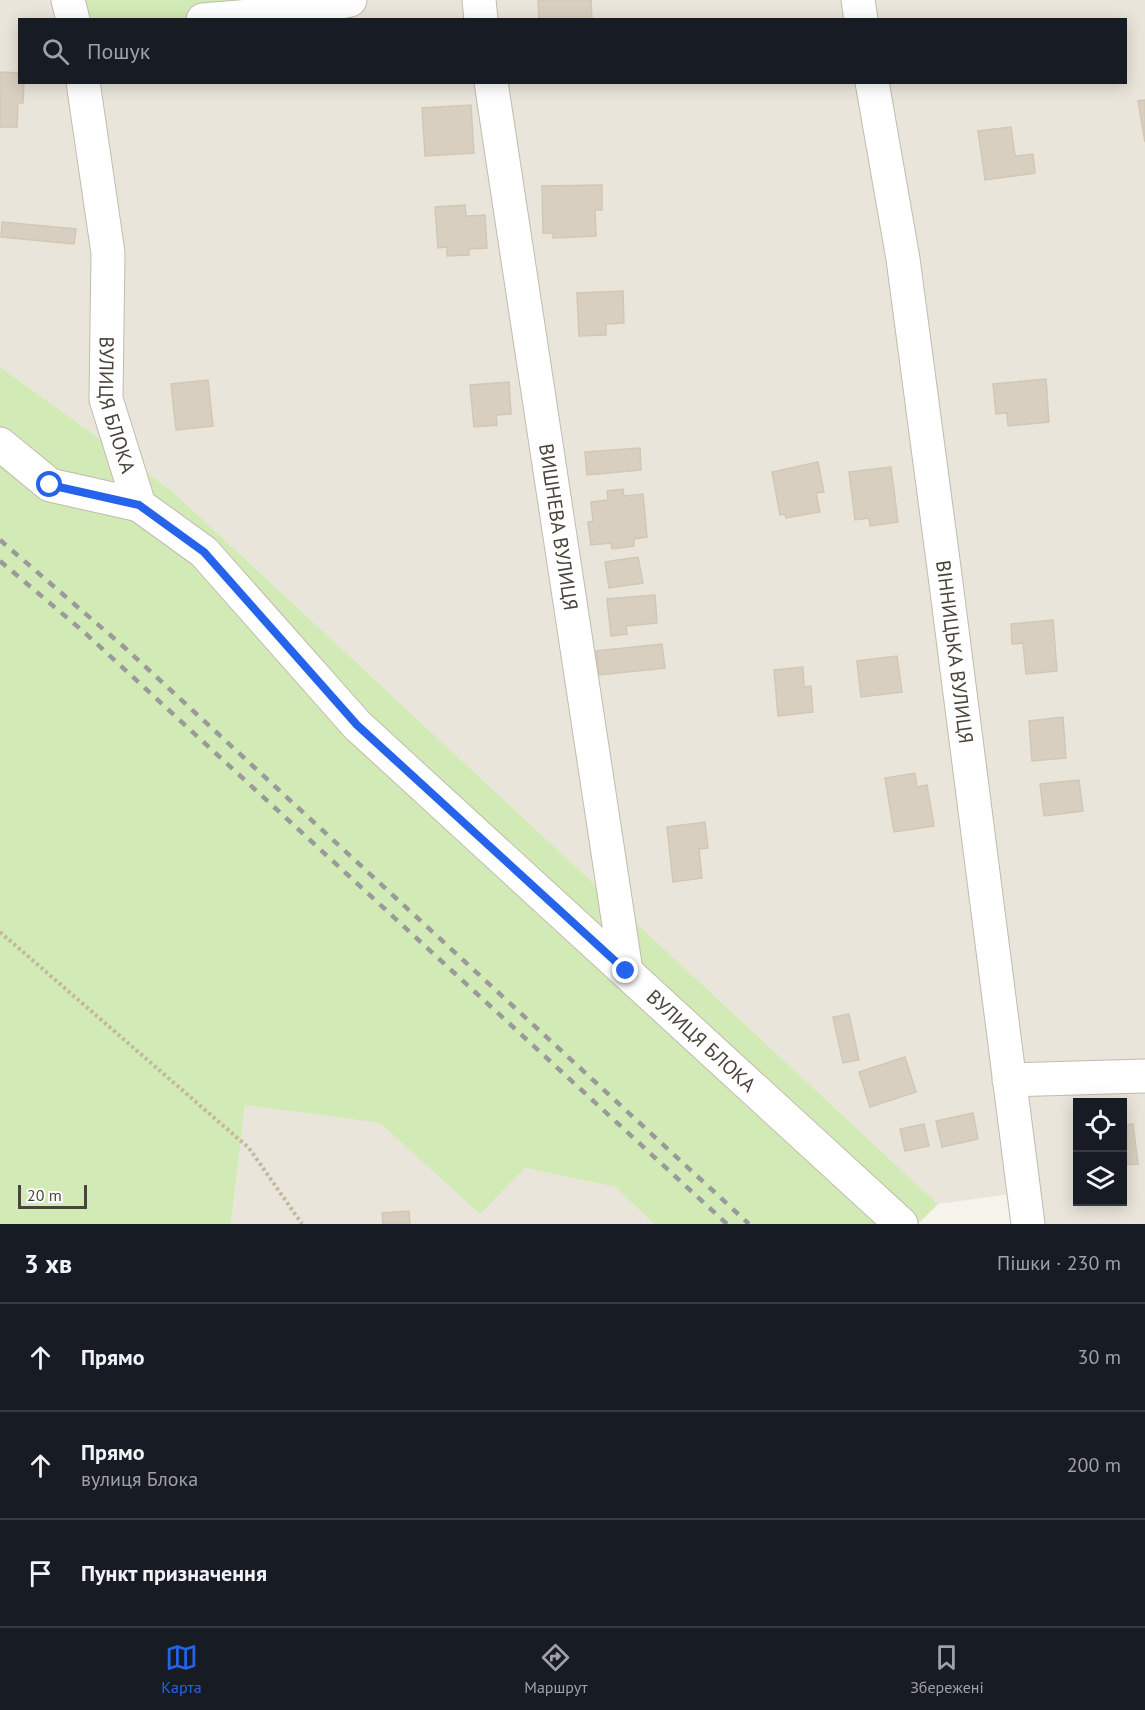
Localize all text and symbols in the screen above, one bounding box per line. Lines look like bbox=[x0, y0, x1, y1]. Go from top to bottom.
search box bbox=[18, 18, 1127, 84]
icon: search bbox=[39, 35, 72, 68]
text: Пошук bbox=[87, 37, 150, 65]
street label: ВУЛИЦЯ БЛОКА bbox=[93, 336, 141, 477]
street label: ВИШНЕВА ВУЛИЦЯ bbox=[533, 442, 584, 612]
route start bbox=[36, 471, 62, 497]
street label: ВІННИЦЬКА ВУЛИЦЯ bbox=[930, 559, 979, 745]
route end bbox=[612, 957, 638, 983]
street label: ВУЛИЦЯ БЛОКА bbox=[641, 984, 762, 1098]
map controls bbox=[1073, 1098, 1127, 1206]
button: locate bbox=[1073, 1098, 1127, 1152]
button: layers bbox=[1073, 1152, 1127, 1206]
scale bar bbox=[18, 1182, 87, 1210]
text: 20 m bbox=[27, 1185, 62, 1205]
text: 3 хв bbox=[24, 1247, 72, 1280]
text: Пішки · 230 m bbox=[997, 1250, 1121, 1276]
icon: ahead bbox=[24, 1341, 57, 1374]
text: Прямо bbox=[81, 1343, 144, 1371]
text: 30 m bbox=[1078, 1344, 1121, 1370]
text: Прямо bbox=[81, 1438, 144, 1466]
icon: ahead bbox=[24, 1449, 57, 1482]
text: 200 m bbox=[1067, 1452, 1121, 1478]
text: вулиця Блока bbox=[81, 1466, 198, 1492]
icon: arrive bbox=[24, 1557, 57, 1590]
text: Пункт призначення bbox=[81, 1559, 267, 1587]
tab: Карта bbox=[161, 1641, 202, 1697]
tab: Маршрут bbox=[524, 1641, 588, 1697]
tab: Збережені bbox=[910, 1641, 984, 1697]

